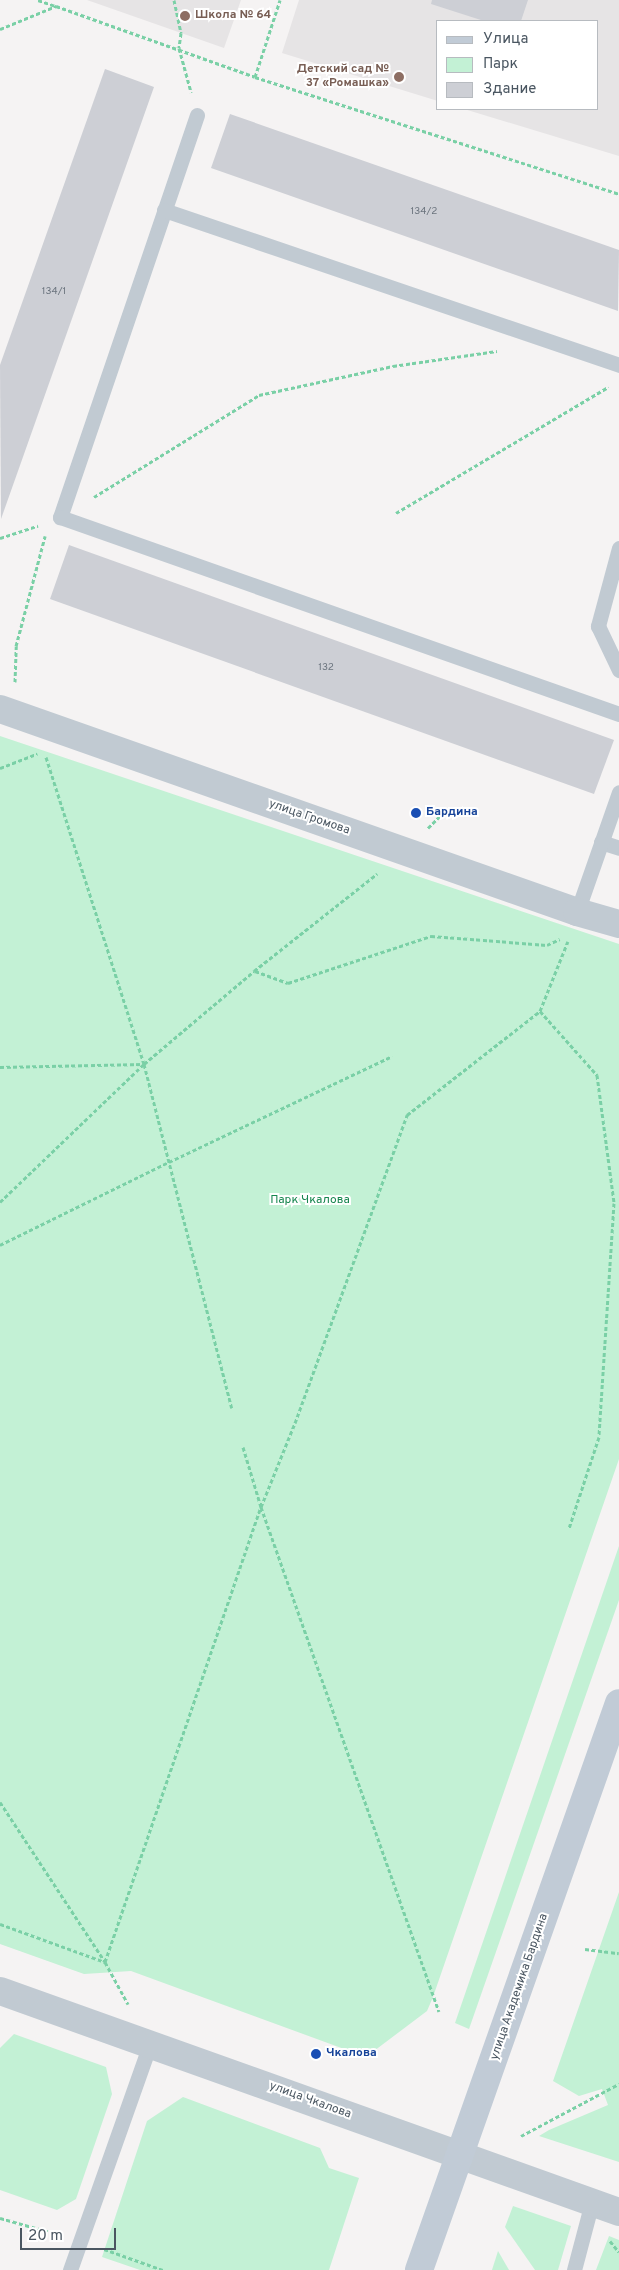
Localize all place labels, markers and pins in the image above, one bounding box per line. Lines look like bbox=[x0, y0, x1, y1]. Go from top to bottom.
place label: Школа № 64 bbox=[195, 9, 271, 23]
marker: Школа № 64 bbox=[179, 10, 191, 22]
place label: Детский сад № 37 «Ромашка» bbox=[297, 63, 389, 91]
marker: Детский сад № 37 «Ромашка» bbox=[393, 71, 405, 83]
place label: Бардина bbox=[426, 806, 478, 820]
marker: Бардина bbox=[410, 807, 422, 819]
place label: Чкалова bbox=[326, 2047, 377, 2061]
marker: Чкалова bbox=[310, 2048, 322, 2060]

